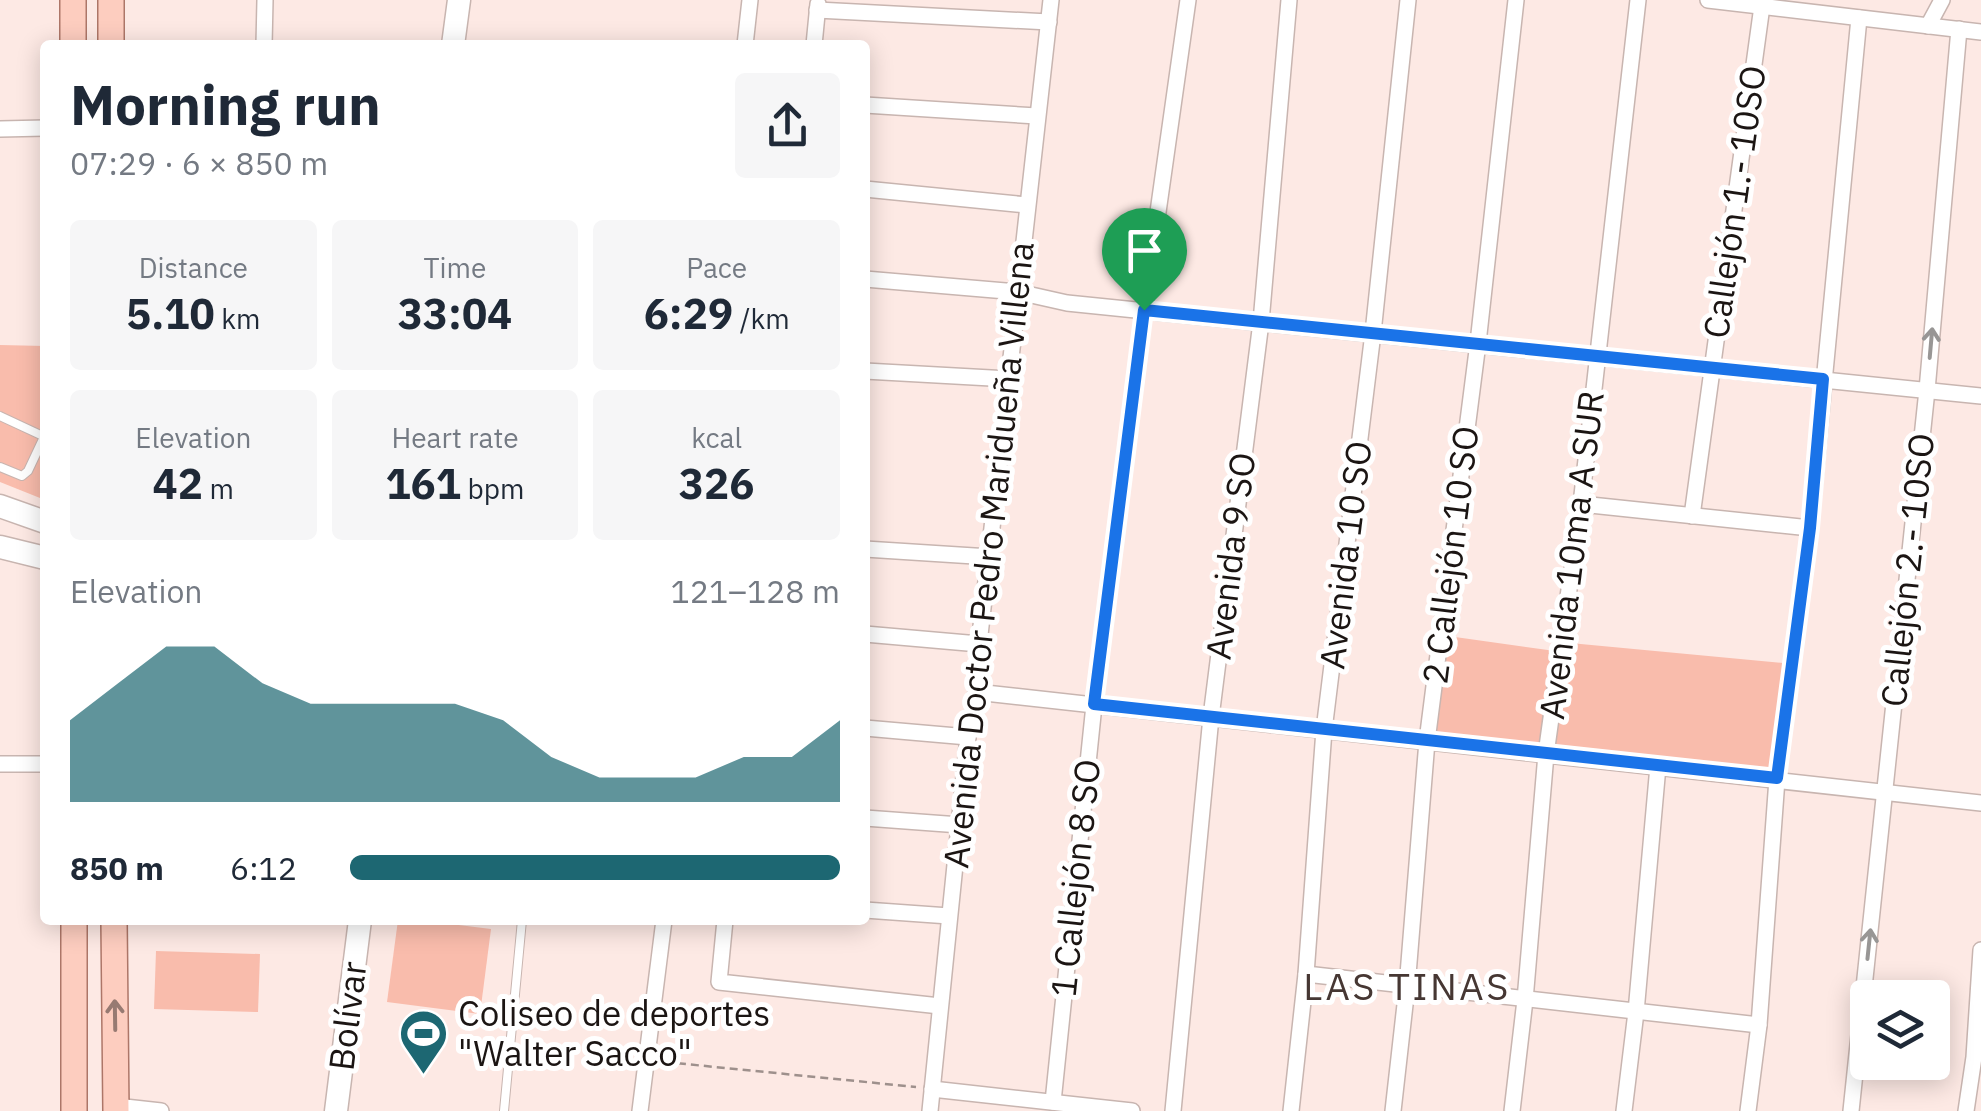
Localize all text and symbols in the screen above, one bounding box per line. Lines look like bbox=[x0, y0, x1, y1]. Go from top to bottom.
street label: Callejón 1.- 10SO bbox=[1692, 63, 1776, 341]
text: Morning run bbox=[70, 69, 381, 140]
button: share bbox=[735, 73, 840, 178]
text: 07:29 · 6 × 850 m bbox=[70, 142, 328, 184]
pin bbox=[1102, 208, 1187, 311]
icon: arrive bbox=[1117, 223, 1172, 278]
street label: Avenida Doctor Pedro Maridueña Villena bbox=[932, 239, 1044, 870]
text: Distance bbox=[139, 249, 248, 286]
text: Time bbox=[424, 249, 486, 286]
text: Pace bbox=[686, 249, 747, 286]
text: 5.10 bbox=[126, 286, 215, 341]
text: 33:04 bbox=[398, 286, 512, 341]
text: 6:29 bbox=[644, 286, 733, 341]
text: km bbox=[215, 300, 261, 337]
text: /km bbox=[733, 300, 790, 337]
one-way arrow bbox=[1921, 327, 1940, 359]
street label: Avenida 10ma A SUR bbox=[1528, 388, 1614, 722]
text: Elevation bbox=[135, 419, 251, 456]
text: Heart rate bbox=[391, 419, 519, 456]
text: kcal bbox=[691, 419, 742, 456]
street label: 2 Callejón 10 SO bbox=[1411, 423, 1489, 687]
street label: Callejón 2.- 10SO bbox=[1870, 431, 1944, 709]
street label: Avenida 10 SO bbox=[1308, 438, 1382, 671]
street label: Avenida 9 SO bbox=[1194, 450, 1266, 662]
text: 42 bbox=[153, 456, 203, 511]
text: 161 bbox=[385, 456, 461, 511]
text: 326 bbox=[679, 456, 754, 511]
text: m bbox=[203, 470, 234, 507]
text: bpm bbox=[461, 470, 525, 507]
text: Elevation bbox=[70, 570, 203, 612]
text: 121–128 m bbox=[670, 570, 840, 612]
street label: 1 Callejón 8 SO bbox=[1040, 757, 1110, 999]
text: 850 m bbox=[70, 847, 164, 889]
text: 6:12 bbox=[230, 847, 297, 889]
one-way arrow bbox=[1860, 929, 1879, 961]
street label: Bolívar bbox=[318, 959, 377, 1073]
district label: LAS TINAS bbox=[1303, 961, 1511, 1010]
map controls bbox=[1850, 980, 1950, 1080]
button: layers bbox=[1850, 980, 1950, 1080]
place label: Coliseo de deportes "Walter Sacco" bbox=[458, 990, 770, 1076]
one-way arrow bbox=[106, 1000, 124, 1032]
sports icon: Coliseo de deportes "Walter Sacco" bbox=[397, 1008, 449, 1076]

